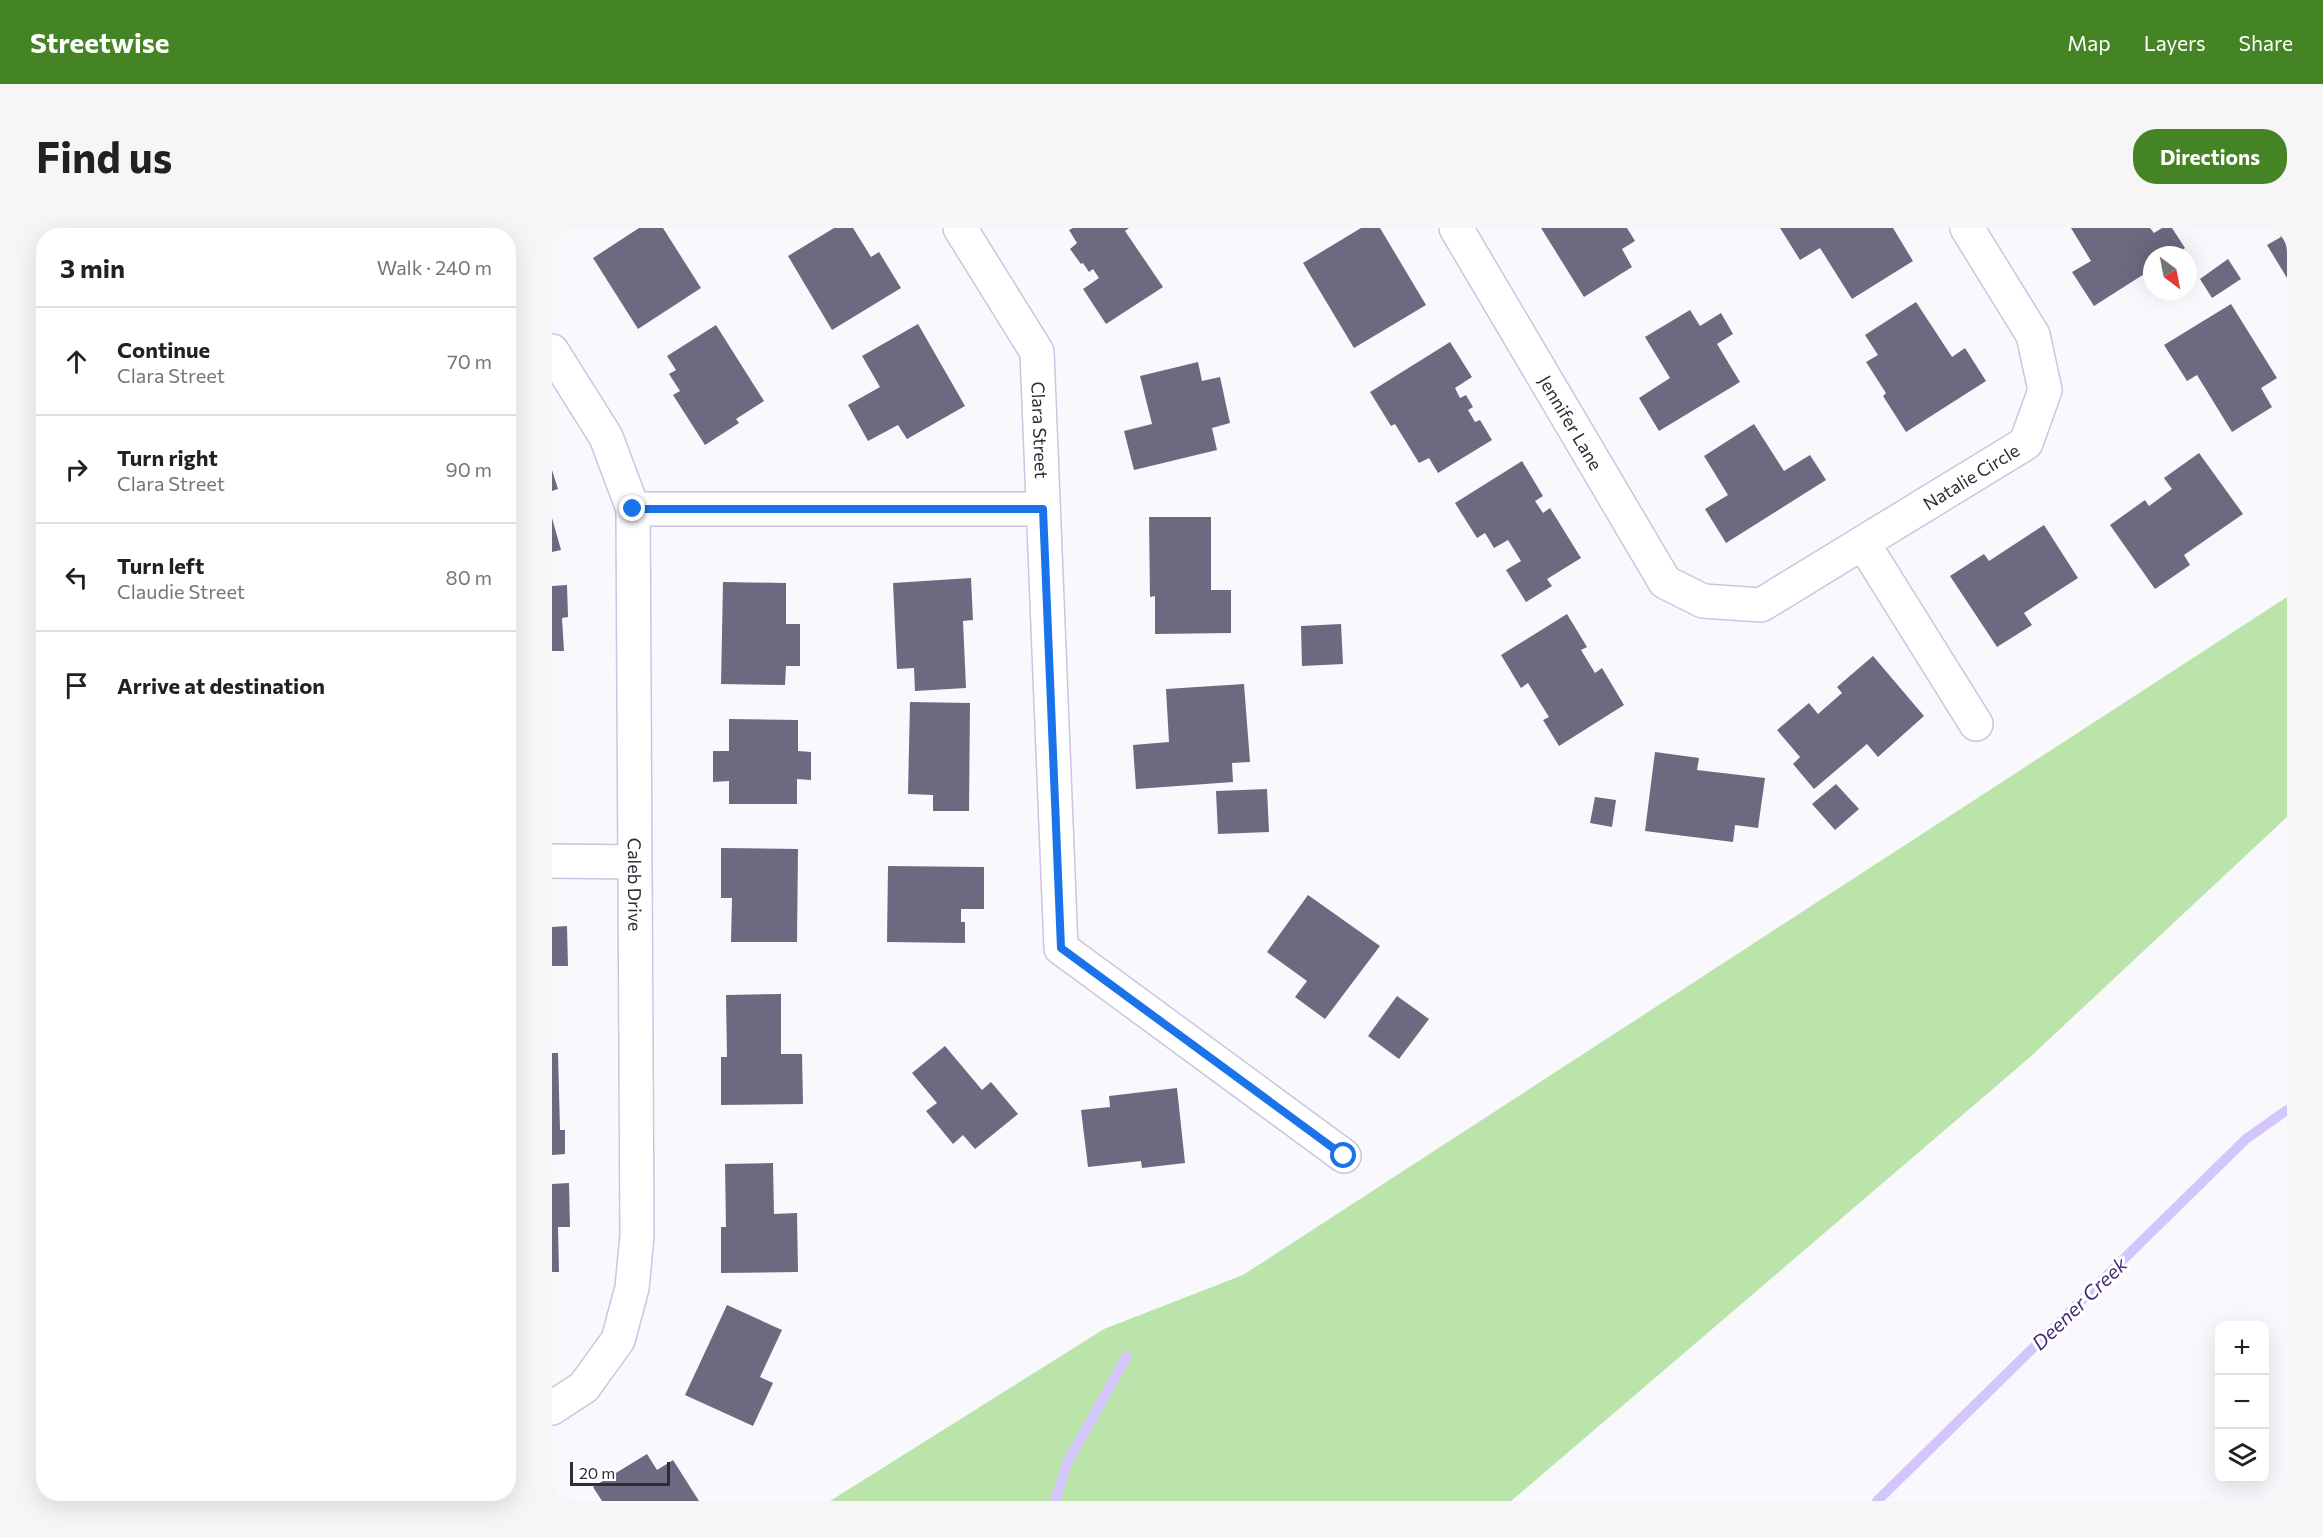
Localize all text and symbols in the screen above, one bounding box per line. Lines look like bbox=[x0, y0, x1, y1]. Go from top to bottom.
text: Streetwise bbox=[30, 25, 170, 59]
text: Map bbox=[2067, 30, 2111, 55]
text: Layers bbox=[2144, 30, 2206, 55]
text: Share bbox=[2239, 30, 2293, 55]
button: Directions bbox=[2133, 129, 2287, 184]
text: Find us bbox=[36, 130, 172, 182]
north arrow bbox=[2143, 246, 2197, 300]
text: 3 min bbox=[60, 252, 125, 283]
text: Walk · 240 m bbox=[377, 255, 492, 279]
text: Continue bbox=[117, 336, 210, 363]
icon: ahead bbox=[60, 345, 93, 378]
text: 70 m bbox=[447, 349, 492, 373]
text: Clara Street bbox=[117, 363, 225, 387]
street label: Jennifer Lane bbox=[1534, 371, 1607, 474]
street label: Clara Street bbox=[1027, 381, 1053, 479]
street label: Natalie Circle bbox=[1919, 439, 2023, 514]
text: Turn right bbox=[117, 444, 218, 471]
icon: right bbox=[60, 453, 93, 486]
text: 90 m bbox=[446, 457, 492, 481]
text: Clara Street bbox=[117, 471, 225, 495]
route end bbox=[619, 495, 645, 521]
text: Turn left bbox=[117, 552, 204, 579]
icon: left bbox=[60, 561, 93, 594]
text: 80 m bbox=[446, 565, 492, 589]
text: Claudie Street bbox=[117, 579, 245, 603]
icon: arrive bbox=[60, 669, 93, 702]
text: Arrive at destination bbox=[117, 672, 325, 699]
street label: Caleb Drive bbox=[624, 838, 646, 931]
route start bbox=[1330, 1142, 1356, 1168]
water label: Deener Creek bbox=[2026, 1251, 2132, 1354]
map controls bbox=[2215, 1321, 2269, 1483]
button: + bbox=[2215, 1321, 2269, 1375]
button: − bbox=[2215, 1375, 2269, 1429]
button: layers bbox=[2215, 1429, 2269, 1483]
scale bar bbox=[570, 1459, 670, 1486]
text: 20 m bbox=[579, 1463, 615, 1482]

